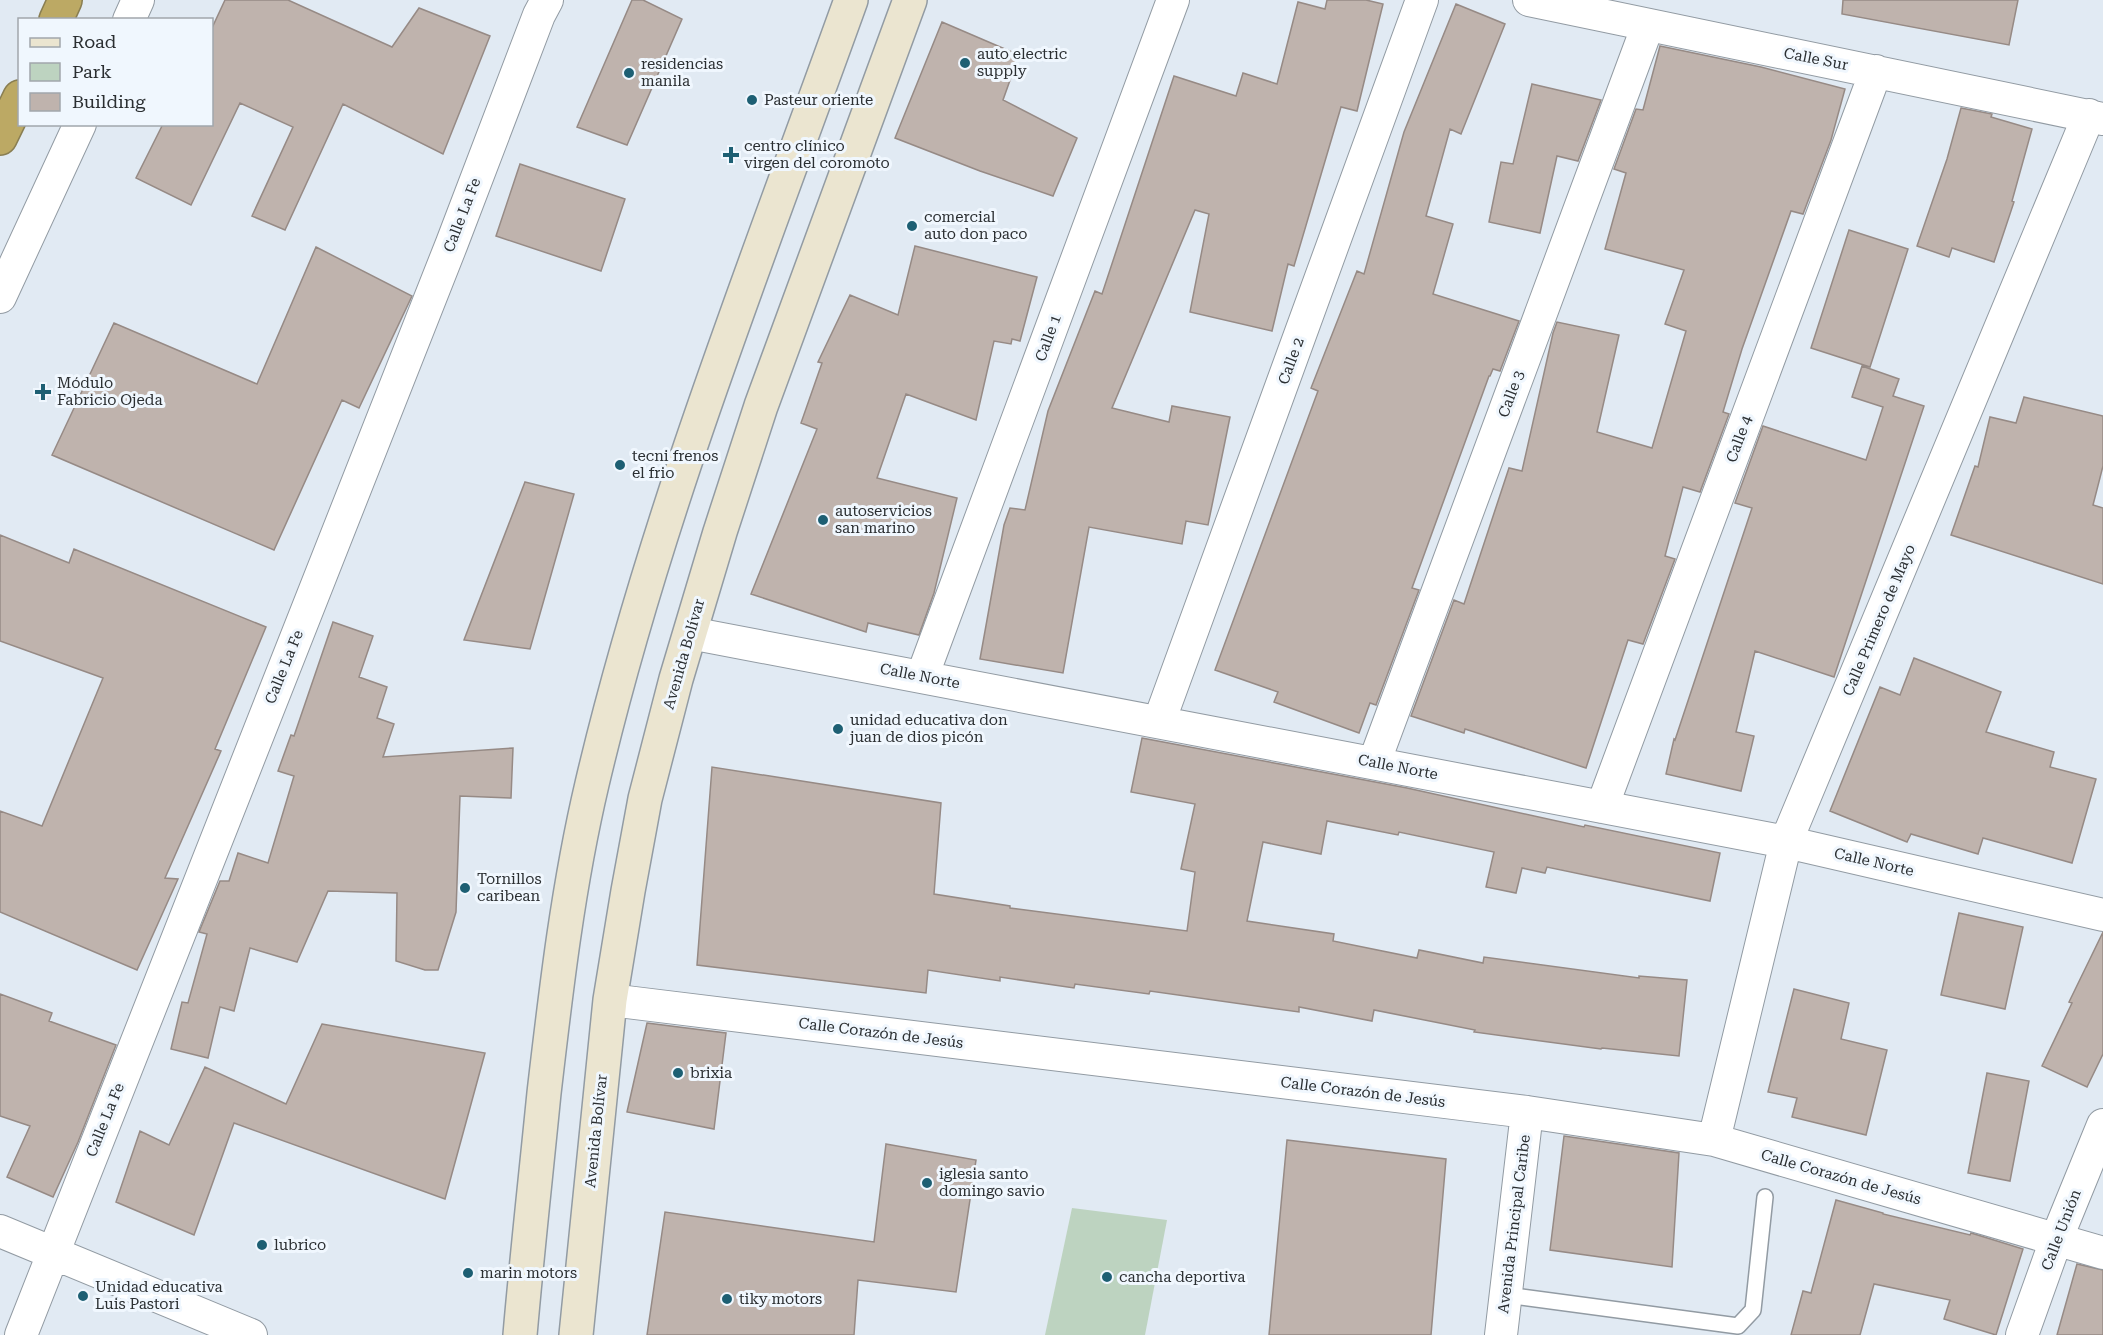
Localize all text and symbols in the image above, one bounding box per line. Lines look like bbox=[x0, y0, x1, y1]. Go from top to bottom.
legend bbox=[18, 18, 213, 126]
text: Road bbox=[72, 31, 117, 52]
street label: Calle Sur bbox=[1782, 44, 1850, 74]
place label: auto electric supply bbox=[977, 45, 1067, 80]
place label: residencias manila bbox=[641, 55, 723, 90]
marker: auto electric supply bbox=[958, 56, 972, 70]
text: Park bbox=[72, 61, 112, 82]
marker: residencias manila bbox=[622, 66, 636, 80]
text: Building bbox=[72, 91, 146, 112]
place label: Pasteur oriente bbox=[764, 91, 873, 109]
marker: Pasteur oriente bbox=[745, 93, 759, 107]
place label: centro clínico virgen del coromoto bbox=[744, 137, 890, 172]
marker: centro clínico virgen del coromoto bbox=[722, 146, 740, 164]
street label: Calle La Fe bbox=[440, 175, 484, 255]
place label: comercial auto don paco bbox=[924, 208, 1027, 243]
marker: comercial auto don paco bbox=[905, 219, 919, 233]
street label: Calle 1 bbox=[1031, 312, 1065, 364]
street label: Calle 2 bbox=[1274, 335, 1308, 387]
street label: Calle 3 bbox=[1494, 368, 1528, 420]
place label: Módulo Fabricio Ojeda bbox=[57, 374, 163, 409]
marker: Módulo Fabricio Ojeda bbox=[34, 383, 52, 401]
street label: Calle 4 bbox=[1722, 413, 1756, 465]
place label: tecni frenos el frio bbox=[632, 447, 718, 482]
marker: tecni frenos el frio bbox=[613, 458, 627, 472]
place label: autoservicios san marino bbox=[835, 502, 932, 537]
marker: autoservicios san marino bbox=[816, 513, 830, 527]
street label: Calle Primero de Mayo bbox=[1839, 541, 1919, 699]
street label: Avenida Bolívar bbox=[660, 597, 708, 711]
street label: Calle La Fe bbox=[261, 627, 307, 707]
street label: Calle Norte bbox=[878, 659, 962, 693]
place label: unidad educativa don juan de dios picón bbox=[849, 711, 1008, 746]
marker: unidad educativa don juan de dios picón bbox=[831, 722, 845, 736]
street label: Calle Norte bbox=[1356, 750, 1440, 784]
street label: Calle Norte bbox=[1832, 844, 1916, 880]
place label: Tornillos caribean bbox=[477, 870, 542, 905]
marker: Tornillos caribean bbox=[458, 881, 472, 895]
street label: Calle Corazón de Jesús bbox=[798, 1014, 964, 1052]
place label: brixia bbox=[690, 1064, 732, 1082]
marker: brixia bbox=[671, 1066, 685, 1080]
street label: Avenida Bolívar bbox=[581, 1073, 611, 1189]
street label: Calle Corazón de Jesús bbox=[1280, 1073, 1446, 1111]
street label: Calle La Fe bbox=[82, 1080, 128, 1160]
street label: Avenida Principal Caribe bbox=[1494, 1134, 1534, 1314]
street label: Calle Corazón de Jesús bbox=[1759, 1146, 1923, 1208]
place label: iglesia santo domingo savio bbox=[939, 1165, 1045, 1200]
marker: iglesia santo domingo savio bbox=[920, 1176, 934, 1190]
street label: Calle Unión bbox=[2037, 1187, 2085, 1273]
place label: lubrico bbox=[274, 1236, 326, 1254]
marker: lubrico bbox=[255, 1238, 269, 1252]
place label: marin motors bbox=[480, 1264, 577, 1282]
marker: marin motors bbox=[461, 1266, 475, 1280]
place label: cancha deportiva bbox=[1119, 1268, 1245, 1286]
marker: cancha deportiva bbox=[1100, 1270, 1114, 1284]
place label: Unidad educativa Luis Pastori bbox=[95, 1278, 223, 1313]
marker: Unidad educativa Luis Pastori bbox=[76, 1289, 90, 1303]
place label: tiky motors bbox=[739, 1290, 822, 1308]
marker: tiky motors bbox=[720, 1292, 734, 1306]

